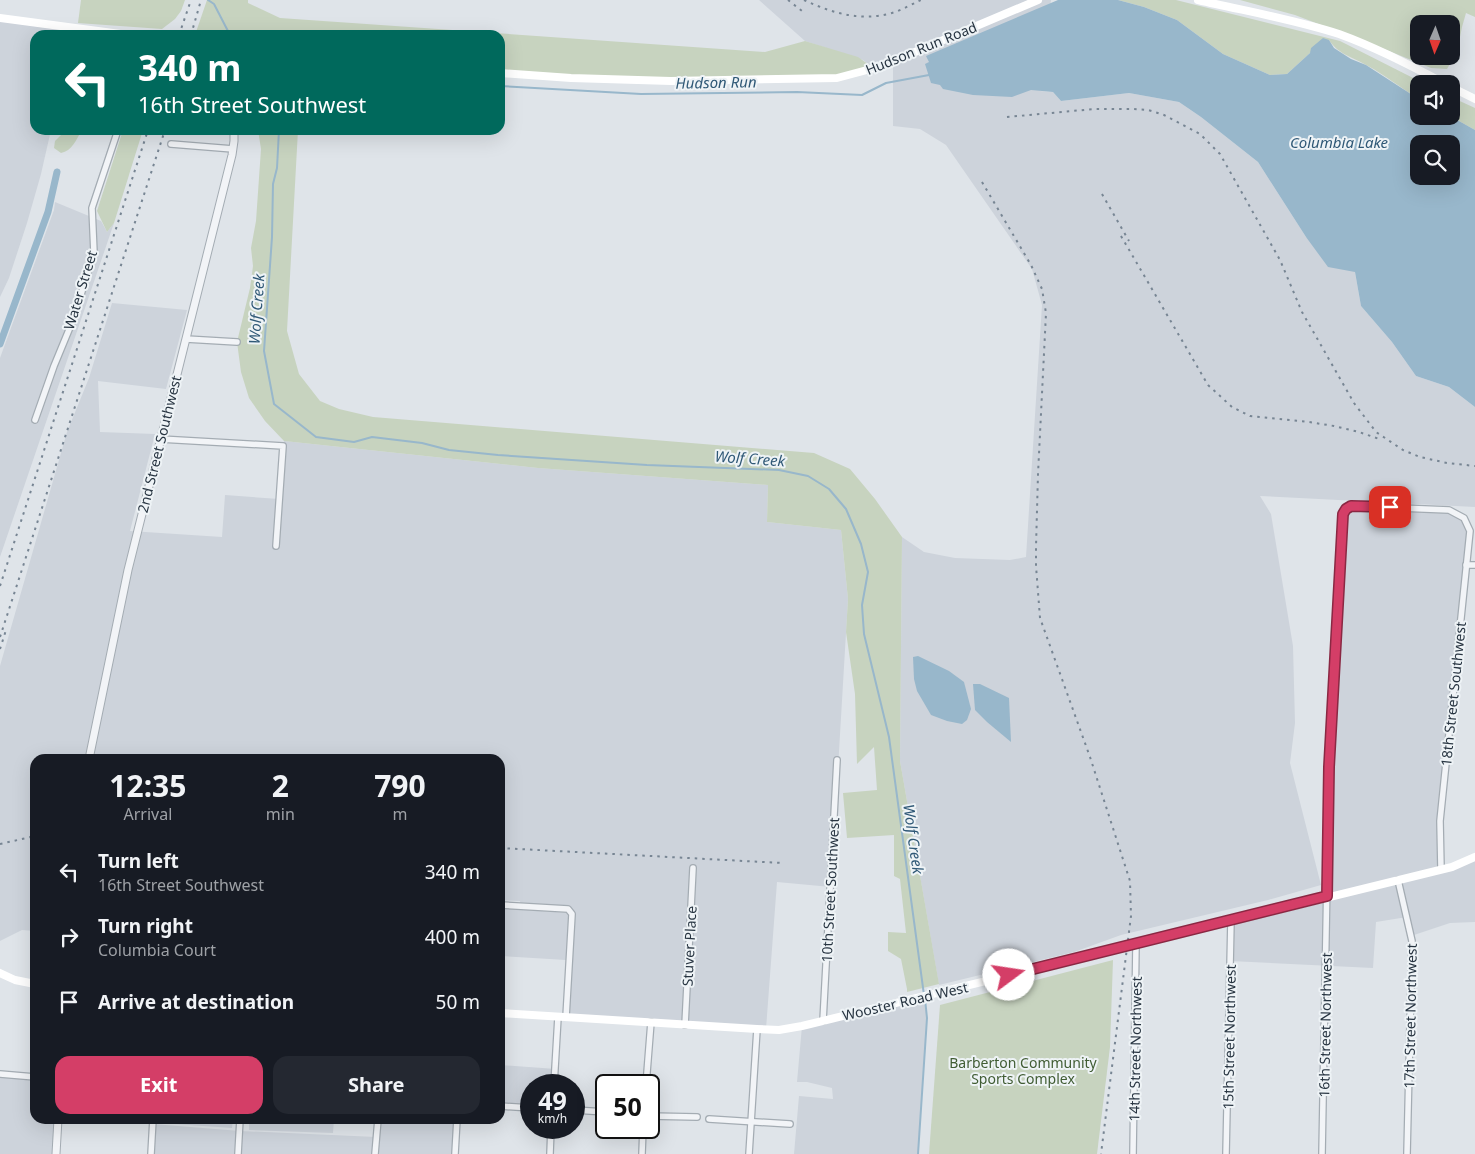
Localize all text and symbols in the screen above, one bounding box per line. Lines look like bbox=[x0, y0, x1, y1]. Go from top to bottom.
north arrow bbox=[1410, 15, 1460, 65]
map controls bbox=[1410, 15, 1460, 185]
street label: Hudson Run Road bbox=[863, 17, 979, 79]
text: 340 m bbox=[138, 44, 241, 91]
icon: left bbox=[55, 50, 120, 115]
water label: Hudson Run bbox=[675, 71, 757, 93]
button: sound bbox=[1410, 75, 1460, 125]
text: 16th Street Southwest bbox=[138, 89, 366, 119]
water label: Columbia Lake bbox=[1290, 132, 1389, 152]
button: search bbox=[1410, 135, 1460, 185]
street label: Water Street bbox=[59, 248, 101, 332]
water label: Wolf Creek bbox=[244, 273, 268, 345]
street label: 2nd Street Southwest bbox=[133, 373, 185, 515]
water label: Wolf Creek bbox=[714, 446, 786, 470]
pin bbox=[1369, 486, 1411, 528]
icon: arrive bbox=[1376, 493, 1404, 521]
street label: 18th Street Southwest bbox=[1436, 621, 1470, 767]
text: 12:35 bbox=[109, 765, 186, 806]
text: 2 bbox=[272, 765, 289, 806]
text: 790 bbox=[374, 765, 426, 806]
text: Arrival bbox=[123, 803, 172, 825]
text: min bbox=[266, 803, 295, 825]
text: m bbox=[392, 803, 407, 825]
water label: Wolf Creek bbox=[899, 803, 929, 876]
street label: 10th Street Southwest bbox=[817, 817, 843, 963]
text: Turn left bbox=[98, 848, 179, 874]
icon: left bbox=[55, 858, 83, 886]
text: 340 m bbox=[425, 859, 480, 885]
text: 16th Street Southwest bbox=[98, 874, 264, 896]
street label: Stuver Place bbox=[677, 905, 701, 987]
text: Turn right bbox=[98, 913, 193, 939]
icon: right bbox=[55, 923, 83, 951]
text: 400 m bbox=[425, 924, 480, 950]
text: Columbia Court bbox=[98, 939, 216, 961]
street label: 17th Street Northwest bbox=[1399, 943, 1421, 1089]
position arrow bbox=[982, 948, 1034, 1000]
street label: 16th Street Northwest bbox=[1314, 952, 1336, 1098]
street label: 15th Street Northwest bbox=[1218, 964, 1240, 1110]
street label: 14th Street Northwest bbox=[1124, 976, 1146, 1122]
street label: Wooster Road West bbox=[840, 977, 970, 1025]
icon: arrive bbox=[55, 988, 83, 1016]
text: Arrive at destination bbox=[98, 989, 294, 1015]
text: 50 m bbox=[436, 989, 480, 1015]
park label: Barberton Community Sports Complex bbox=[949, 1053, 1098, 1088]
button: Exit bbox=[55, 1056, 263, 1114]
button: Share bbox=[273, 1056, 480, 1114]
speed limit sign: 50 bbox=[595, 1074, 660, 1139]
text: 49 bbox=[538, 1083, 567, 1117]
text: km/h bbox=[538, 1110, 567, 1127]

